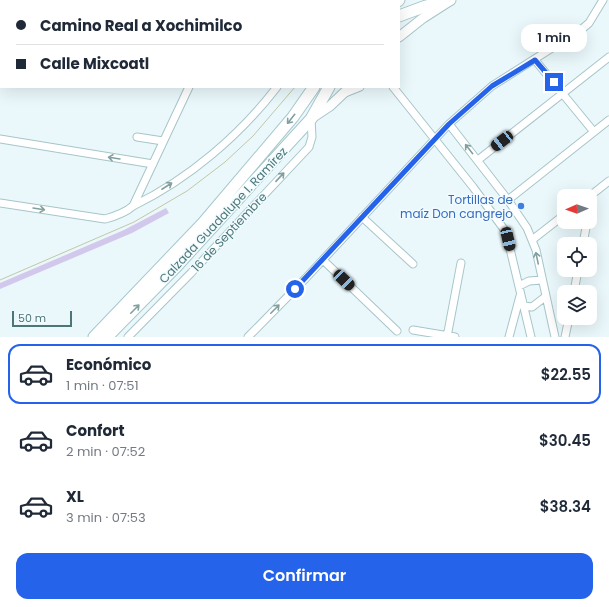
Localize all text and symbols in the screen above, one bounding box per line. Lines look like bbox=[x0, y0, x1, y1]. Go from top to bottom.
text: Camino Real a Xochimilco bbox=[40, 15, 242, 36]
callout: 1 min bbox=[521, 24, 587, 52]
text: 1 min bbox=[537, 28, 571, 47]
text: Calle Mixcoatl bbox=[40, 53, 149, 74]
route end bbox=[545, 73, 563, 91]
one-way arrow bbox=[287, 113, 296, 124]
car bbox=[489, 129, 515, 153]
street label: Calzada Guadalupe I. Ramírez bbox=[155, 143, 291, 287]
one-way arrow bbox=[464, 144, 473, 155]
one-way arrow bbox=[108, 154, 121, 162]
one-way arrow bbox=[276, 172, 285, 182]
one-way arrow bbox=[161, 182, 173, 190]
street label: 16 de Septiembre bbox=[188, 188, 270, 276]
north arrow bbox=[557, 189, 597, 229]
map controls bbox=[557, 189, 597, 325]
place label: Tortillas de maíz Don cangrejo bbox=[400, 191, 513, 222]
marker: Tortillas de maíz Don cangrejo bbox=[516, 201, 526, 211]
one-way arrow bbox=[32, 205, 45, 213]
car bbox=[499, 226, 517, 252]
button: locate bbox=[557, 237, 597, 277]
one-way arrow bbox=[533, 252, 541, 265]
car bbox=[331, 267, 357, 293]
route start bbox=[286, 280, 304, 298]
button: layers bbox=[557, 285, 597, 325]
one-way arrow bbox=[130, 304, 140, 314]
one-way arrow bbox=[270, 304, 280, 314]
scale bar bbox=[12, 309, 72, 328]
text: 50 m bbox=[18, 310, 46, 326]
text: Económico bbox=[66, 354, 151, 375]
icon: car bbox=[18, 356, 54, 392]
text: $22.55 bbox=[541, 364, 591, 385]
text: 1 min · 07:51 bbox=[66, 376, 139, 395]
text: Confort bbox=[66, 420, 125, 441]
icon: car bbox=[18, 422, 54, 458]
text: $30.45 bbox=[539, 430, 591, 451]
text: 2 min · 07:52 bbox=[66, 442, 145, 461]
text: XL bbox=[66, 486, 84, 507]
icon: car bbox=[18, 488, 54, 524]
text: $38.34 bbox=[540, 496, 591, 517]
text: 3 min · 07:53 bbox=[66, 508, 146, 527]
button: Confirmar bbox=[16, 553, 593, 599]

